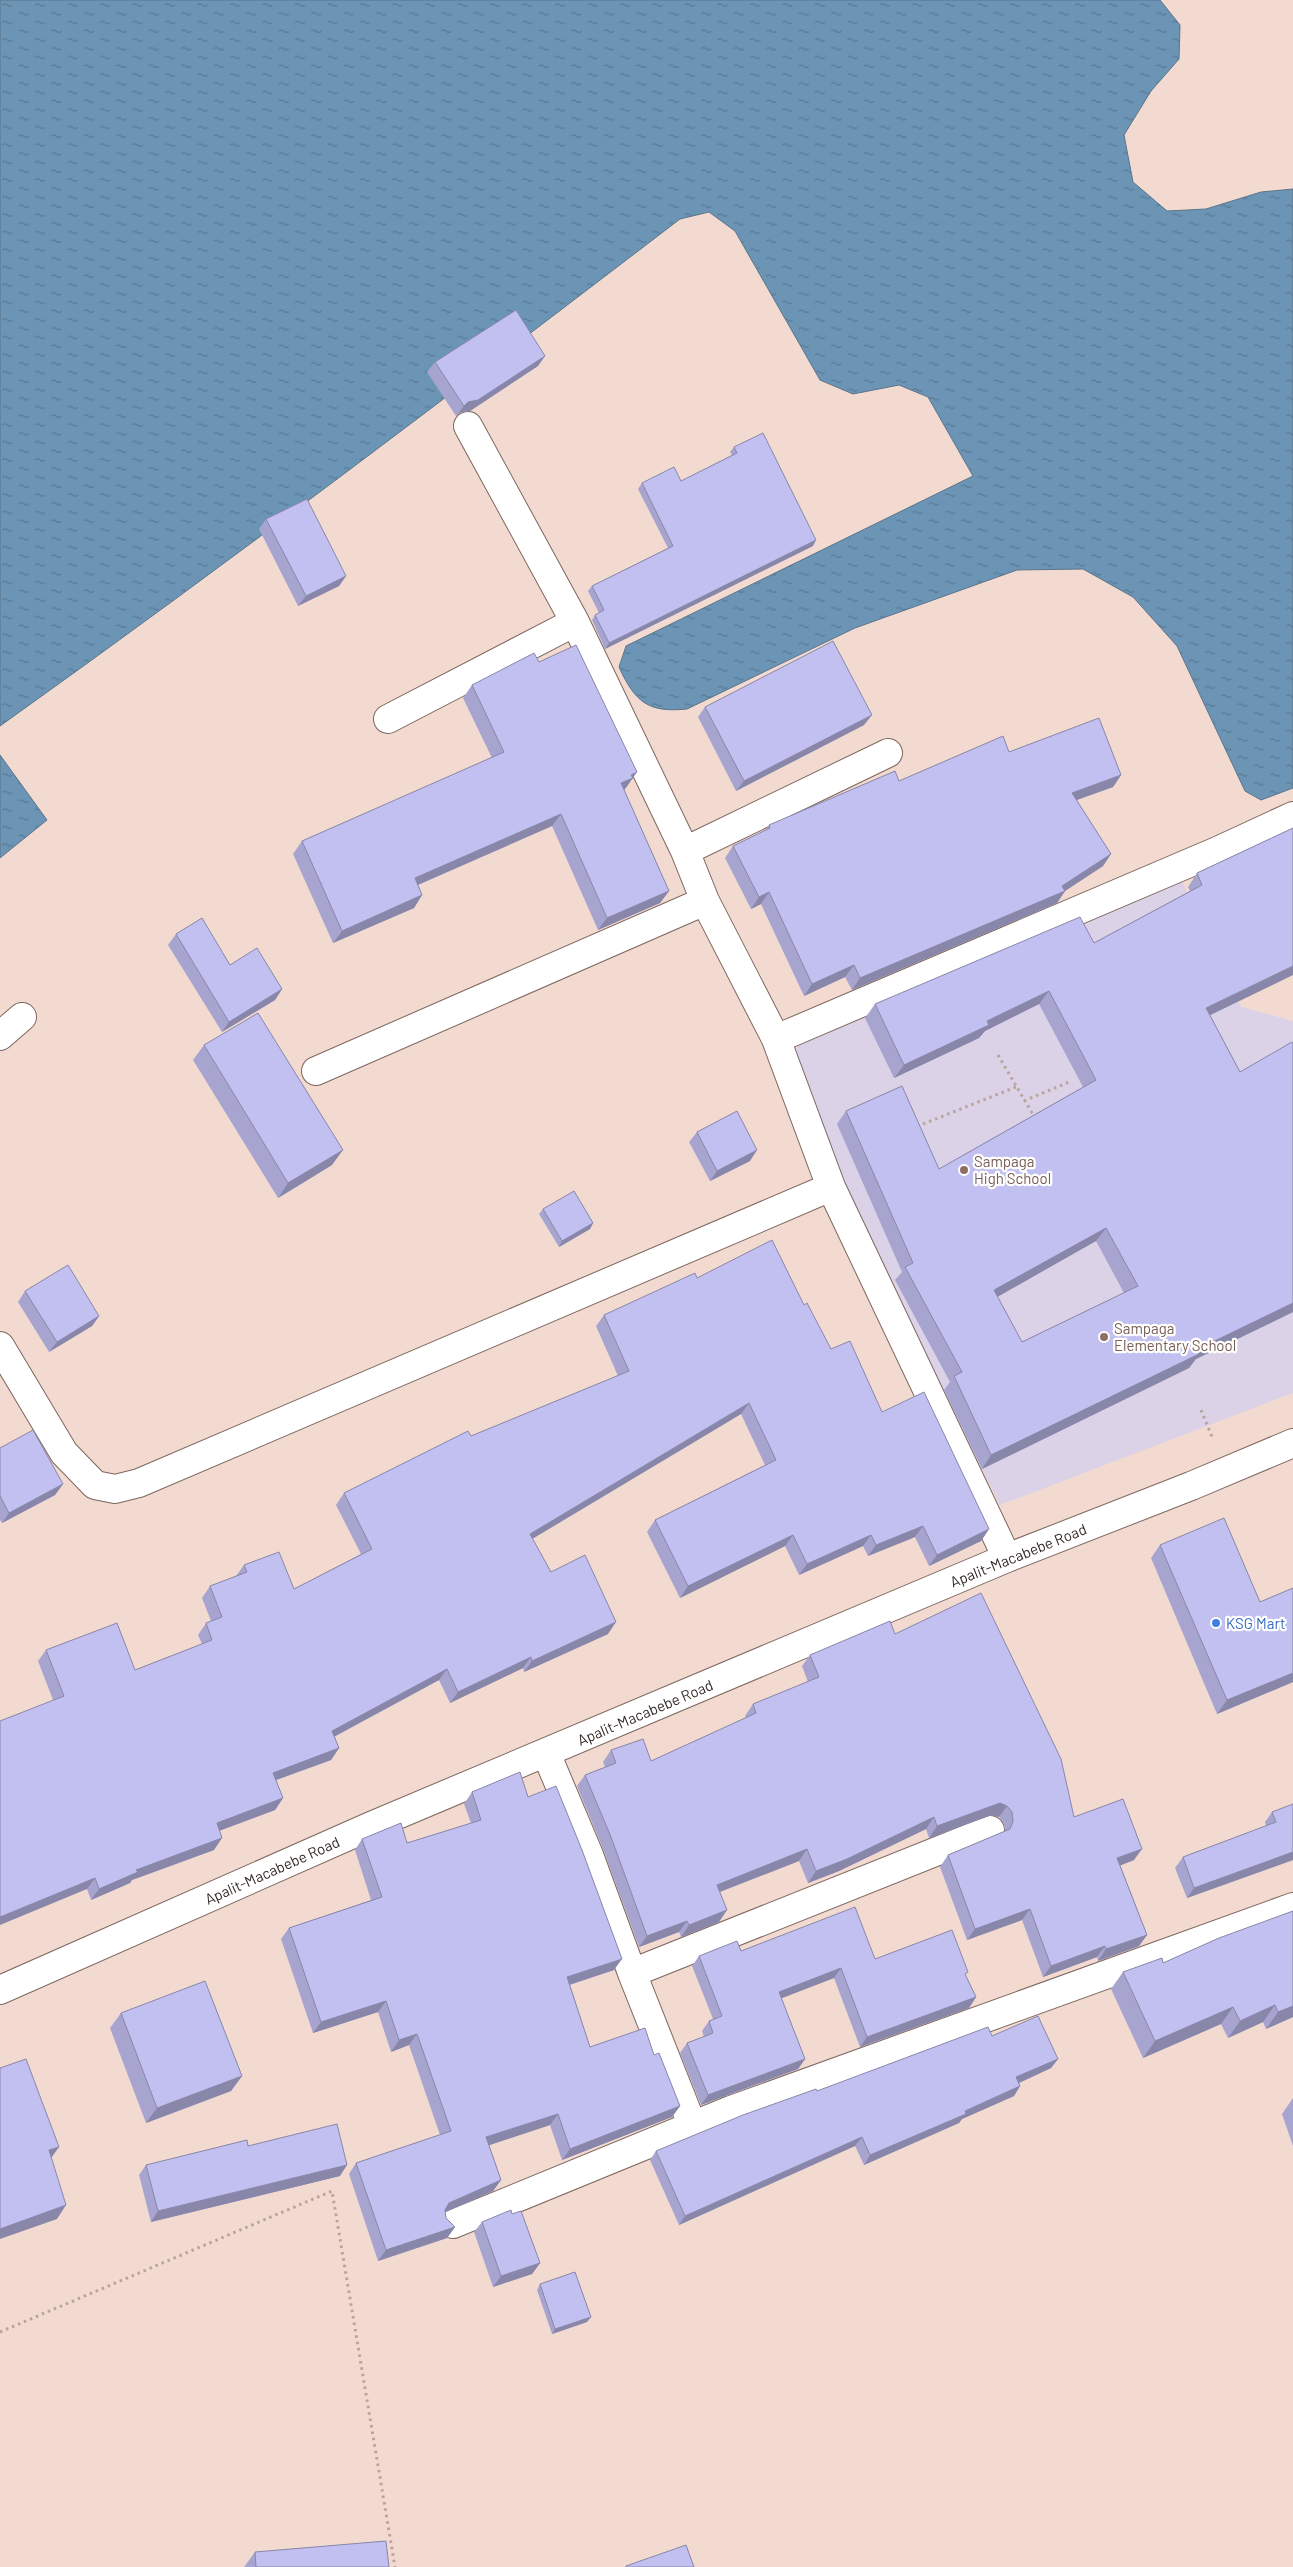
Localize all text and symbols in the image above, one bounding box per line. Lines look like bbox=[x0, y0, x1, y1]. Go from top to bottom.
place label: Sampaga High School bbox=[974, 1152, 1051, 1187]
marker: Sampaga High School bbox=[958, 1164, 970, 1176]
place label: Sampaga Elementary School bbox=[1114, 1319, 1236, 1354]
marker: Sampaga Elementary School bbox=[1098, 1331, 1110, 1343]
street label: Apalit-Macabebe Road bbox=[947, 1519, 1089, 1591]
place label: KSG Mart bbox=[1226, 1614, 1286, 1632]
marker: KSG Mart bbox=[1210, 1617, 1222, 1629]
street label: Apalit-Macabebe Road bbox=[574, 1675, 716, 1749]
street label: Apalit-Macabebe Road bbox=[202, 1832, 342, 1908]

